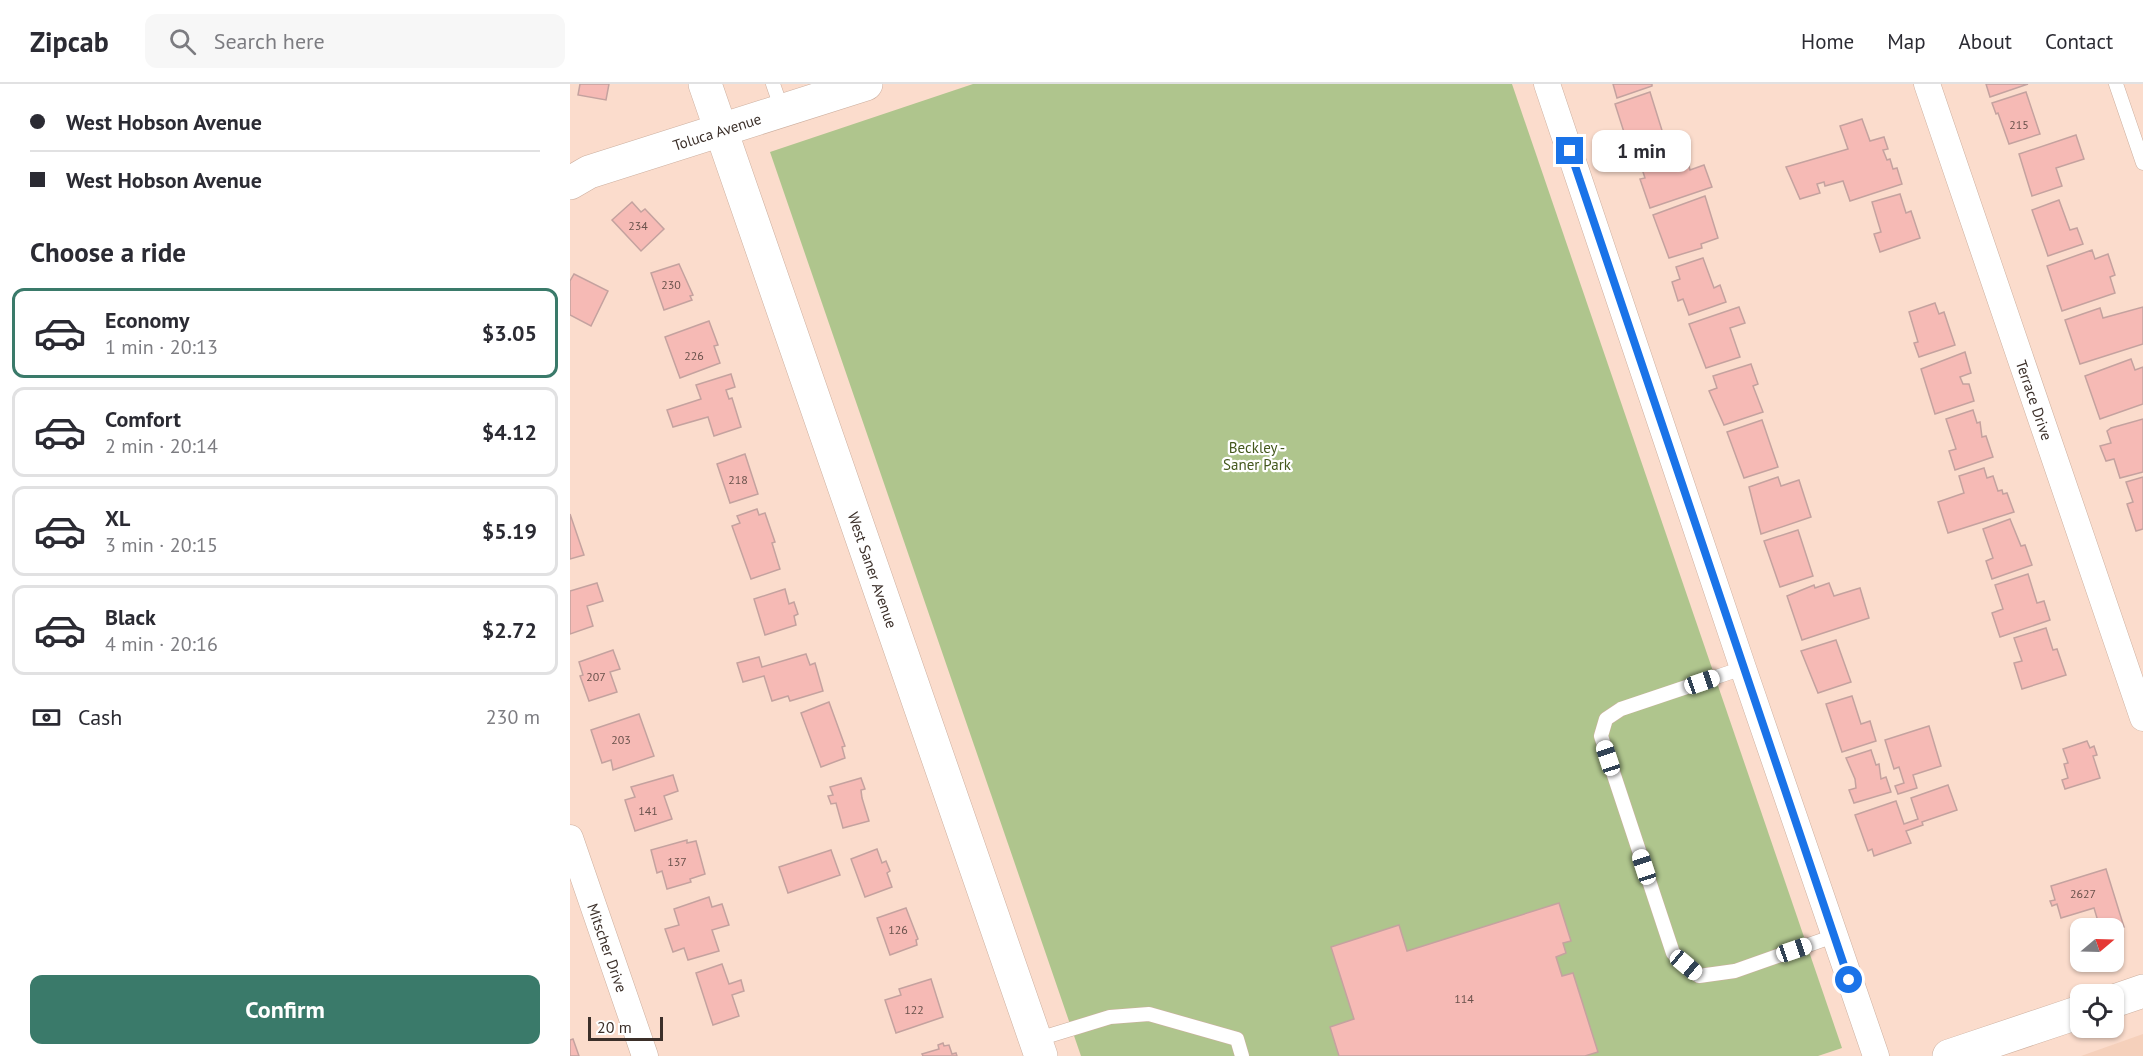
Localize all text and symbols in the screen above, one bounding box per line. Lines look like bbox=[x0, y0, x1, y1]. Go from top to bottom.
search box bbox=[145, 14, 565, 68]
text: Zipcab bbox=[30, 23, 109, 60]
icon: search bbox=[166, 25, 199, 58]
text: Search here bbox=[214, 27, 325, 55]
text: Home bbox=[1801, 28, 1854, 55]
text: Map bbox=[1887, 28, 1926, 55]
text: About bbox=[1959, 28, 2012, 55]
text: Contact bbox=[2045, 28, 2113, 55]
text: West Hobson Avenue bbox=[66, 108, 262, 136]
street label: Toluca Avenue bbox=[670, 108, 763, 154]
house number: 215 bbox=[2009, 117, 2029, 132]
callout: 1 min bbox=[1591, 130, 1690, 172]
route end bbox=[1556, 137, 1583, 164]
text: 1 min bbox=[1617, 138, 1666, 164]
text: West Hobson Avenue bbox=[66, 166, 262, 194]
house number: 234 bbox=[628, 218, 648, 233]
text: Choose a ride bbox=[30, 235, 186, 269]
house number: 230 bbox=[661, 277, 681, 292]
icon: car bbox=[33, 306, 87, 360]
text: Economy bbox=[105, 306, 189, 334]
text: $3.05 bbox=[482, 319, 537, 347]
text: 1 min · 20:13 bbox=[105, 334, 218, 360]
house number: 226 bbox=[684, 348, 704, 363]
street label: Terrace Drive bbox=[2012, 358, 2057, 443]
icon: car bbox=[33, 405, 87, 459]
text: Comfort bbox=[105, 405, 181, 433]
text: $4.12 bbox=[482, 418, 537, 446]
text: 2 min · 20:14 bbox=[105, 433, 218, 459]
park label: Beckley - Saner Park bbox=[1223, 438, 1292, 474]
house number: 218 bbox=[728, 472, 748, 487]
icon: car bbox=[33, 504, 87, 558]
text: XL bbox=[105, 504, 130, 532]
street label: West Saner Avenue bbox=[844, 509, 902, 630]
text: $5.19 bbox=[482, 517, 537, 545]
text: 3 min · 20:15 bbox=[105, 532, 218, 558]
icon: car bbox=[33, 603, 87, 657]
text: Black bbox=[105, 603, 156, 631]
text: $2.72 bbox=[482, 616, 537, 644]
text: 4 min · 20:16 bbox=[105, 631, 218, 657]
car bbox=[1682, 668, 1722, 696]
house number: 207 bbox=[586, 669, 606, 684]
icon: cash bbox=[30, 701, 63, 734]
text: Cash bbox=[78, 703, 122, 731]
text: 230 m bbox=[486, 704, 540, 730]
house number: 203 bbox=[611, 732, 631, 747]
car bbox=[1594, 738, 1622, 778]
house number: 141 bbox=[638, 803, 658, 818]
car bbox=[1630, 847, 1658, 887]
house number: 137 bbox=[667, 854, 687, 869]
house number: 2627 bbox=[2070, 886, 2096, 901]
street label: Mitscher Drive bbox=[584, 901, 632, 995]
north arrow bbox=[2070, 918, 2124, 972]
map controls bbox=[2070, 918, 2124, 1038]
house number: 126 bbox=[888, 922, 908, 937]
car bbox=[1774, 936, 1814, 964]
car bbox=[1666, 947, 1706, 983]
route start bbox=[1835, 966, 1862, 993]
button: Confirm bbox=[30, 975, 540, 1044]
button: locate bbox=[2070, 984, 2124, 1038]
house number: 114 bbox=[1454, 991, 1474, 1006]
house number: 122 bbox=[904, 1002, 924, 1017]
scale bar bbox=[588, 1014, 663, 1042]
text: 20 m bbox=[597, 1017, 632, 1037]

